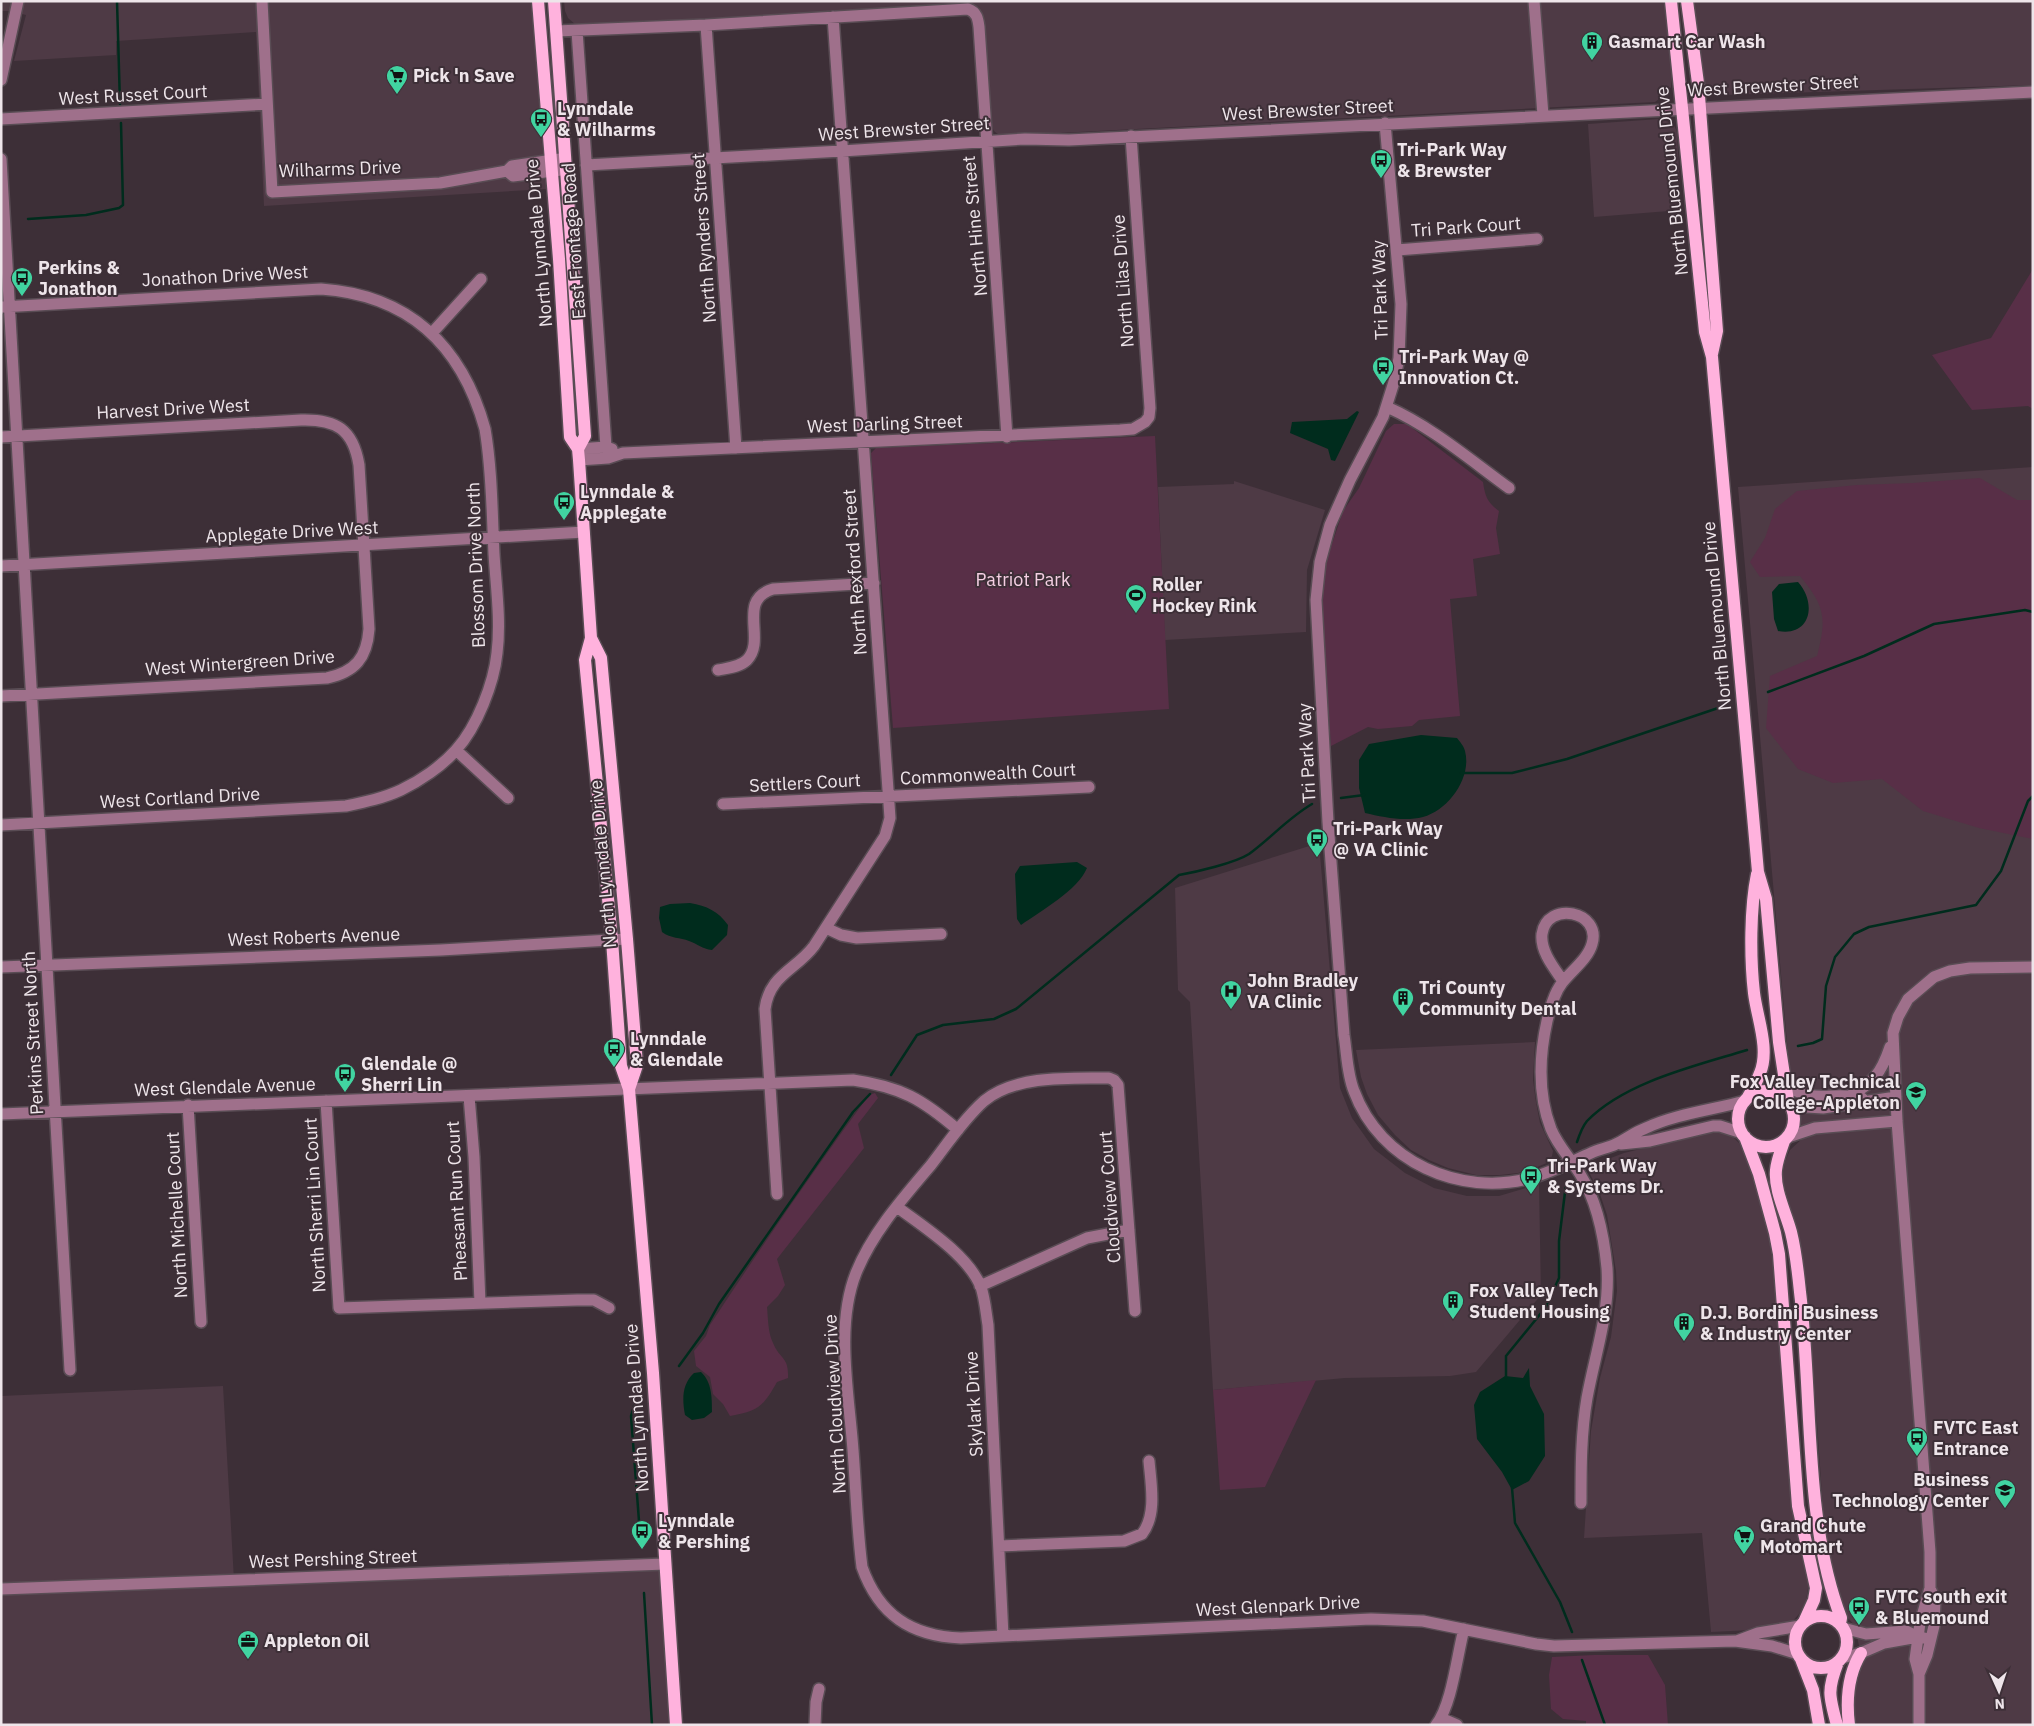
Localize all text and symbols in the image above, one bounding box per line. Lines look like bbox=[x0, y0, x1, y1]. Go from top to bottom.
building icon: Gasmart Car Wash bbox=[1580, 30, 1604, 61]
place label: Gasmart Car Wash bbox=[1608, 30, 1766, 53]
supermarket icon: Pick 'n Save bbox=[385, 64, 409, 95]
place label: Pick 'n Save bbox=[413, 64, 515, 87]
street label: West Brewster Street bbox=[1687, 70, 1859, 101]
street label: West Russet Court bbox=[58, 79, 208, 110]
street label: North Bluemound Drive bbox=[1650, 85, 1693, 277]
street label: West Brewster Street bbox=[1222, 94, 1394, 125]
place label: Lynndale & Wilharms bbox=[557, 97, 656, 141]
bus stop icon: Lynndale & Wilharms bbox=[529, 107, 553, 138]
street label: West Brewster Street bbox=[818, 111, 990, 146]
place label: Tri-Park Way & Brewster bbox=[1397, 138, 1507, 182]
bus stop icon: Tri-Park Way & Brewster bbox=[1369, 148, 1393, 179]
street label: North Rynders Street bbox=[686, 152, 721, 324]
street label: Wilharms Drive bbox=[278, 155, 402, 182]
street label: North Hine Street bbox=[957, 155, 992, 297]
street label: North Lynndale Drive bbox=[520, 158, 557, 328]
street label: East Frontage Road bbox=[557, 162, 590, 320]
street label: Tri Park Court bbox=[1410, 211, 1522, 242]
street label: North Lilas Drive bbox=[1106, 214, 1139, 348]
street label: Tri Park Way bbox=[1366, 240, 1393, 340]
place label: Perkins & Jonathon bbox=[38, 256, 119, 300]
street label: Jonathon Drive West bbox=[141, 260, 309, 291]
bus stop icon: Perkins & Jonathon bbox=[10, 266, 34, 297]
place label: Tri-Park Way @ Innovation Ct. bbox=[1399, 345, 1529, 389]
bus stop icon: Tri-Park Way @ Innovation Ct. bbox=[1371, 355, 1395, 386]
street label: Harvest Drive West bbox=[96, 393, 250, 424]
street label: West Darling Street bbox=[807, 409, 963, 438]
place label: Lynndale & Applegate bbox=[580, 480, 674, 524]
street label: Blossom Drive North bbox=[461, 482, 490, 648]
street label: North Rexford Street bbox=[837, 488, 872, 656]
bus stop icon: Lynndale & Applegate bbox=[552, 490, 576, 521]
street label: Applegate Drive West bbox=[205, 515, 379, 548]
street label: North Bluemound Drive bbox=[1697, 520, 1736, 712]
park label: Patriot Park bbox=[976, 568, 1071, 591]
place label: Roller Hockey Rink bbox=[1152, 573, 1257, 617]
sports icon: Roller Hockey Rink bbox=[1124, 583, 1148, 614]
street label: West Wintergreen Drive bbox=[144, 644, 336, 681]
street label: Tri Park Way bbox=[1292, 703, 1321, 804]
street label: Commonwealth Court bbox=[899, 757, 1077, 790]
street label: Settlers Court bbox=[749, 768, 861, 797]
street label: North Lynndale Drive bbox=[584, 779, 621, 949]
street label: West Cortland Drive bbox=[99, 782, 261, 813]
place label: Tri-Park Way @ VA Clinic bbox=[1333, 817, 1443, 861]
bus stop icon: Tri-Park Way @ VA Clinic bbox=[1305, 827, 1329, 858]
street label: West Roberts Avenue bbox=[227, 922, 401, 951]
street label: Perkins Street North bbox=[17, 951, 48, 1115]
place label: John Bradley VA Clinic bbox=[1247, 969, 1359, 1013]
place label: Tri County Community Dental bbox=[1419, 976, 1577, 1020]
hospital icon: John Bradley VA Clinic bbox=[1219, 979, 1243, 1010]
building icon: Tri County Community Dental bbox=[1391, 986, 1415, 1017]
place label: Lynndale & Glendale bbox=[630, 1027, 723, 1071]
bus stop icon: Lynndale & Glendale bbox=[602, 1037, 626, 1068]
place label: Glendale @ Sherri Lin bbox=[361, 1052, 458, 1096]
bus stop icon: Glendale @ Sherri Lin bbox=[333, 1062, 357, 1093]
place label: Fox Valley Technical College-Appleton bbox=[1730, 1070, 1901, 1114]
street label: West Glendale Avenue bbox=[134, 1072, 316, 1101]
school or university icon: Fox Valley Technical College-Appleton bbox=[1904, 1080, 1928, 1111]
street label: North Sherri Lin Court bbox=[298, 1117, 331, 1293]
street label: Pheasant Run Court bbox=[441, 1120, 472, 1282]
street label: Cloudview Court bbox=[1093, 1130, 1126, 1264]
street label: North Michelle Court bbox=[161, 1131, 192, 1299]
place label: Tri-Park Way & Systems Dr. bbox=[1547, 1154, 1664, 1198]
bus stop icon: Tri-Park Way & Systems Dr. bbox=[1519, 1164, 1543, 1195]
place label: Fox Valley Tech Student Housing bbox=[1469, 1279, 1610, 1323]
building icon: Fox Valley Tech Student Housing bbox=[1441, 1289, 1465, 1320]
place label: D.J. Bordini Business & Industry Center bbox=[1700, 1301, 1878, 1345]
building icon: D.J. Bordini Business & Industry Center bbox=[1672, 1311, 1696, 1342]
street label: North Cloudview Drive bbox=[818, 1313, 851, 1495]
street label: North Lynndale Drive bbox=[619, 1323, 654, 1493]
street label: Skylark Drive bbox=[959, 1351, 988, 1457]
place label: FVTC East Entrance bbox=[1933, 1416, 2018, 1460]
bus stop icon: FVTC East Entrance bbox=[1905, 1426, 1929, 1457]
place label: Business Technology Center bbox=[1832, 1468, 1989, 1512]
school or university icon: Business Technology Center bbox=[1993, 1478, 2017, 1509]
place label: Lynndale & Pershing bbox=[658, 1509, 750, 1553]
place label: Grand Chute Motomart bbox=[1760, 1514, 1866, 1558]
bus stop icon: Lynndale & Pershing bbox=[630, 1519, 654, 1550]
supermarket icon: Grand Chute Motomart bbox=[1732, 1524, 1756, 1555]
street label: West Pershing Street bbox=[248, 1544, 418, 1573]
place label: FVTC south exit & Bluemound bbox=[1875, 1585, 2007, 1629]
street label: West Glenpark Drive bbox=[1195, 1590, 1361, 1621]
bus stop icon: FVTC south exit & Bluemound bbox=[1847, 1595, 1871, 1626]
office icon: Appleton Oil bbox=[236, 1629, 260, 1660]
place label: Appleton Oil bbox=[264, 1629, 370, 1652]
north arrow bbox=[1974, 1666, 2024, 1716]
text: N bbox=[1994, 1695, 2005, 1713]

